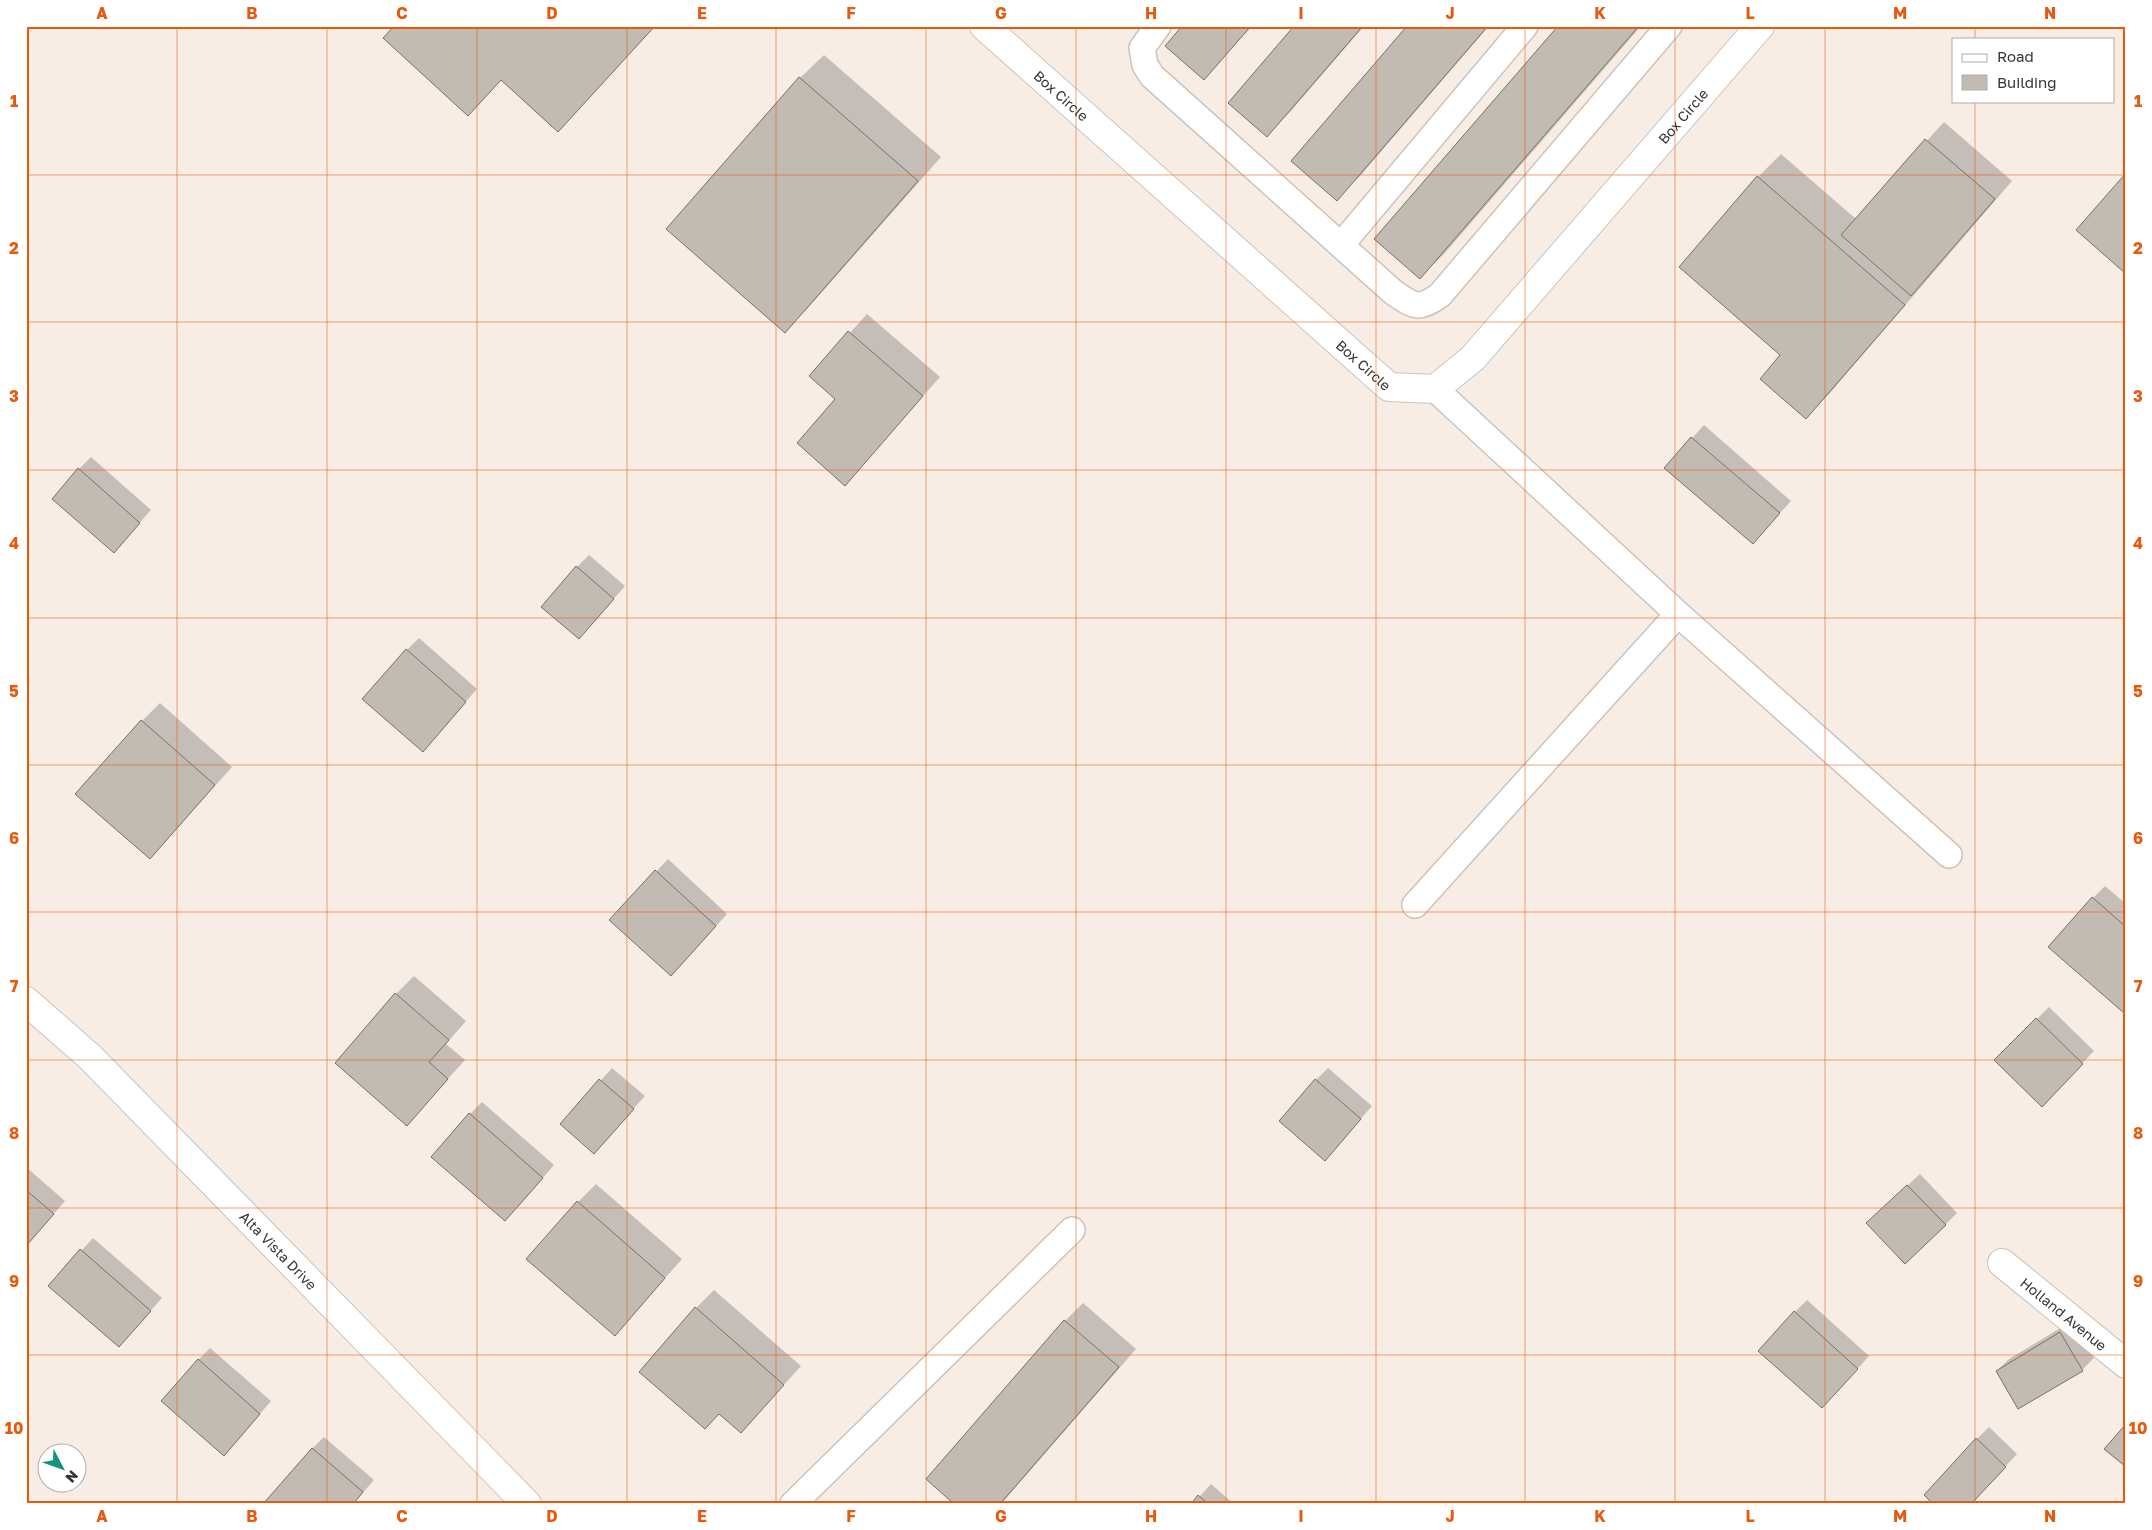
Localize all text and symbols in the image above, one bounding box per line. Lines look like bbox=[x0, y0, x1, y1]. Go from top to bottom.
text: A bbox=[96, 3, 108, 23]
text: B bbox=[246, 3, 258, 23]
text: C bbox=[396, 3, 408, 23]
text: D bbox=[546, 3, 558, 23]
text: E bbox=[697, 3, 707, 23]
text: F bbox=[846, 3, 856, 23]
text: G bbox=[995, 3, 1007, 23]
text: H bbox=[1145, 3, 1157, 23]
text: I bbox=[1298, 3, 1304, 23]
text: J bbox=[1445, 3, 1455, 23]
text: K bbox=[1594, 3, 1606, 23]
text: L bbox=[1745, 3, 1755, 23]
text: M bbox=[1893, 3, 1907, 23]
text: N bbox=[2044, 3, 2056, 23]
legend bbox=[1952, 38, 2114, 102]
text: Road bbox=[1997, 47, 2034, 65]
street label: Box Circle bbox=[1031, 66, 1092, 124]
text: Building bbox=[1997, 73, 2057, 91]
street label: Box Circle bbox=[1654, 85, 1711, 147]
text: 1 bbox=[10, 91, 18, 111]
text: 1 bbox=[2134, 91, 2142, 111]
text: 2 bbox=[9, 238, 19, 258]
text: 2 bbox=[2133, 238, 2143, 258]
street label: Box Circle bbox=[1333, 336, 1395, 393]
text: 3 bbox=[9, 386, 19, 406]
text: 3 bbox=[2133, 386, 2143, 406]
text: 4 bbox=[9, 533, 19, 553]
text: 4 bbox=[2133, 533, 2143, 553]
text: 5 bbox=[9, 681, 19, 701]
text: 5 bbox=[2133, 681, 2143, 701]
text: 6 bbox=[9, 828, 19, 848]
text: 6 bbox=[2133, 828, 2143, 848]
text: 7 bbox=[10, 976, 19, 996]
text: 7 bbox=[2134, 976, 2143, 996]
text: 8 bbox=[9, 1123, 19, 1143]
text: 8 bbox=[2133, 1123, 2143, 1143]
street label: Alta Vista Drive bbox=[237, 1207, 321, 1293]
text: 9 bbox=[9, 1271, 19, 1291]
text: 9 bbox=[2133, 1271, 2143, 1291]
street label: Holland Avenue bbox=[2018, 1273, 2111, 1354]
text: 10 bbox=[5, 1418, 23, 1438]
text: 10 bbox=[2129, 1418, 2147, 1438]
north arrow bbox=[38, 1442, 88, 1492]
text: N bbox=[62, 1467, 82, 1486]
text: A bbox=[96, 1506, 108, 1526]
text: B bbox=[246, 1506, 258, 1526]
text: C bbox=[396, 1506, 408, 1526]
text: D bbox=[546, 1506, 558, 1526]
text: E bbox=[697, 1506, 707, 1526]
text: F bbox=[846, 1506, 856, 1526]
text: G bbox=[995, 1506, 1007, 1526]
text: H bbox=[1145, 1506, 1157, 1526]
text: I bbox=[1298, 1506, 1304, 1526]
text: J bbox=[1445, 1506, 1455, 1526]
text: K bbox=[1594, 1506, 1606, 1526]
text: L bbox=[1745, 1506, 1755, 1526]
text: M bbox=[1893, 1506, 1907, 1526]
text: N bbox=[2044, 1506, 2056, 1526]

